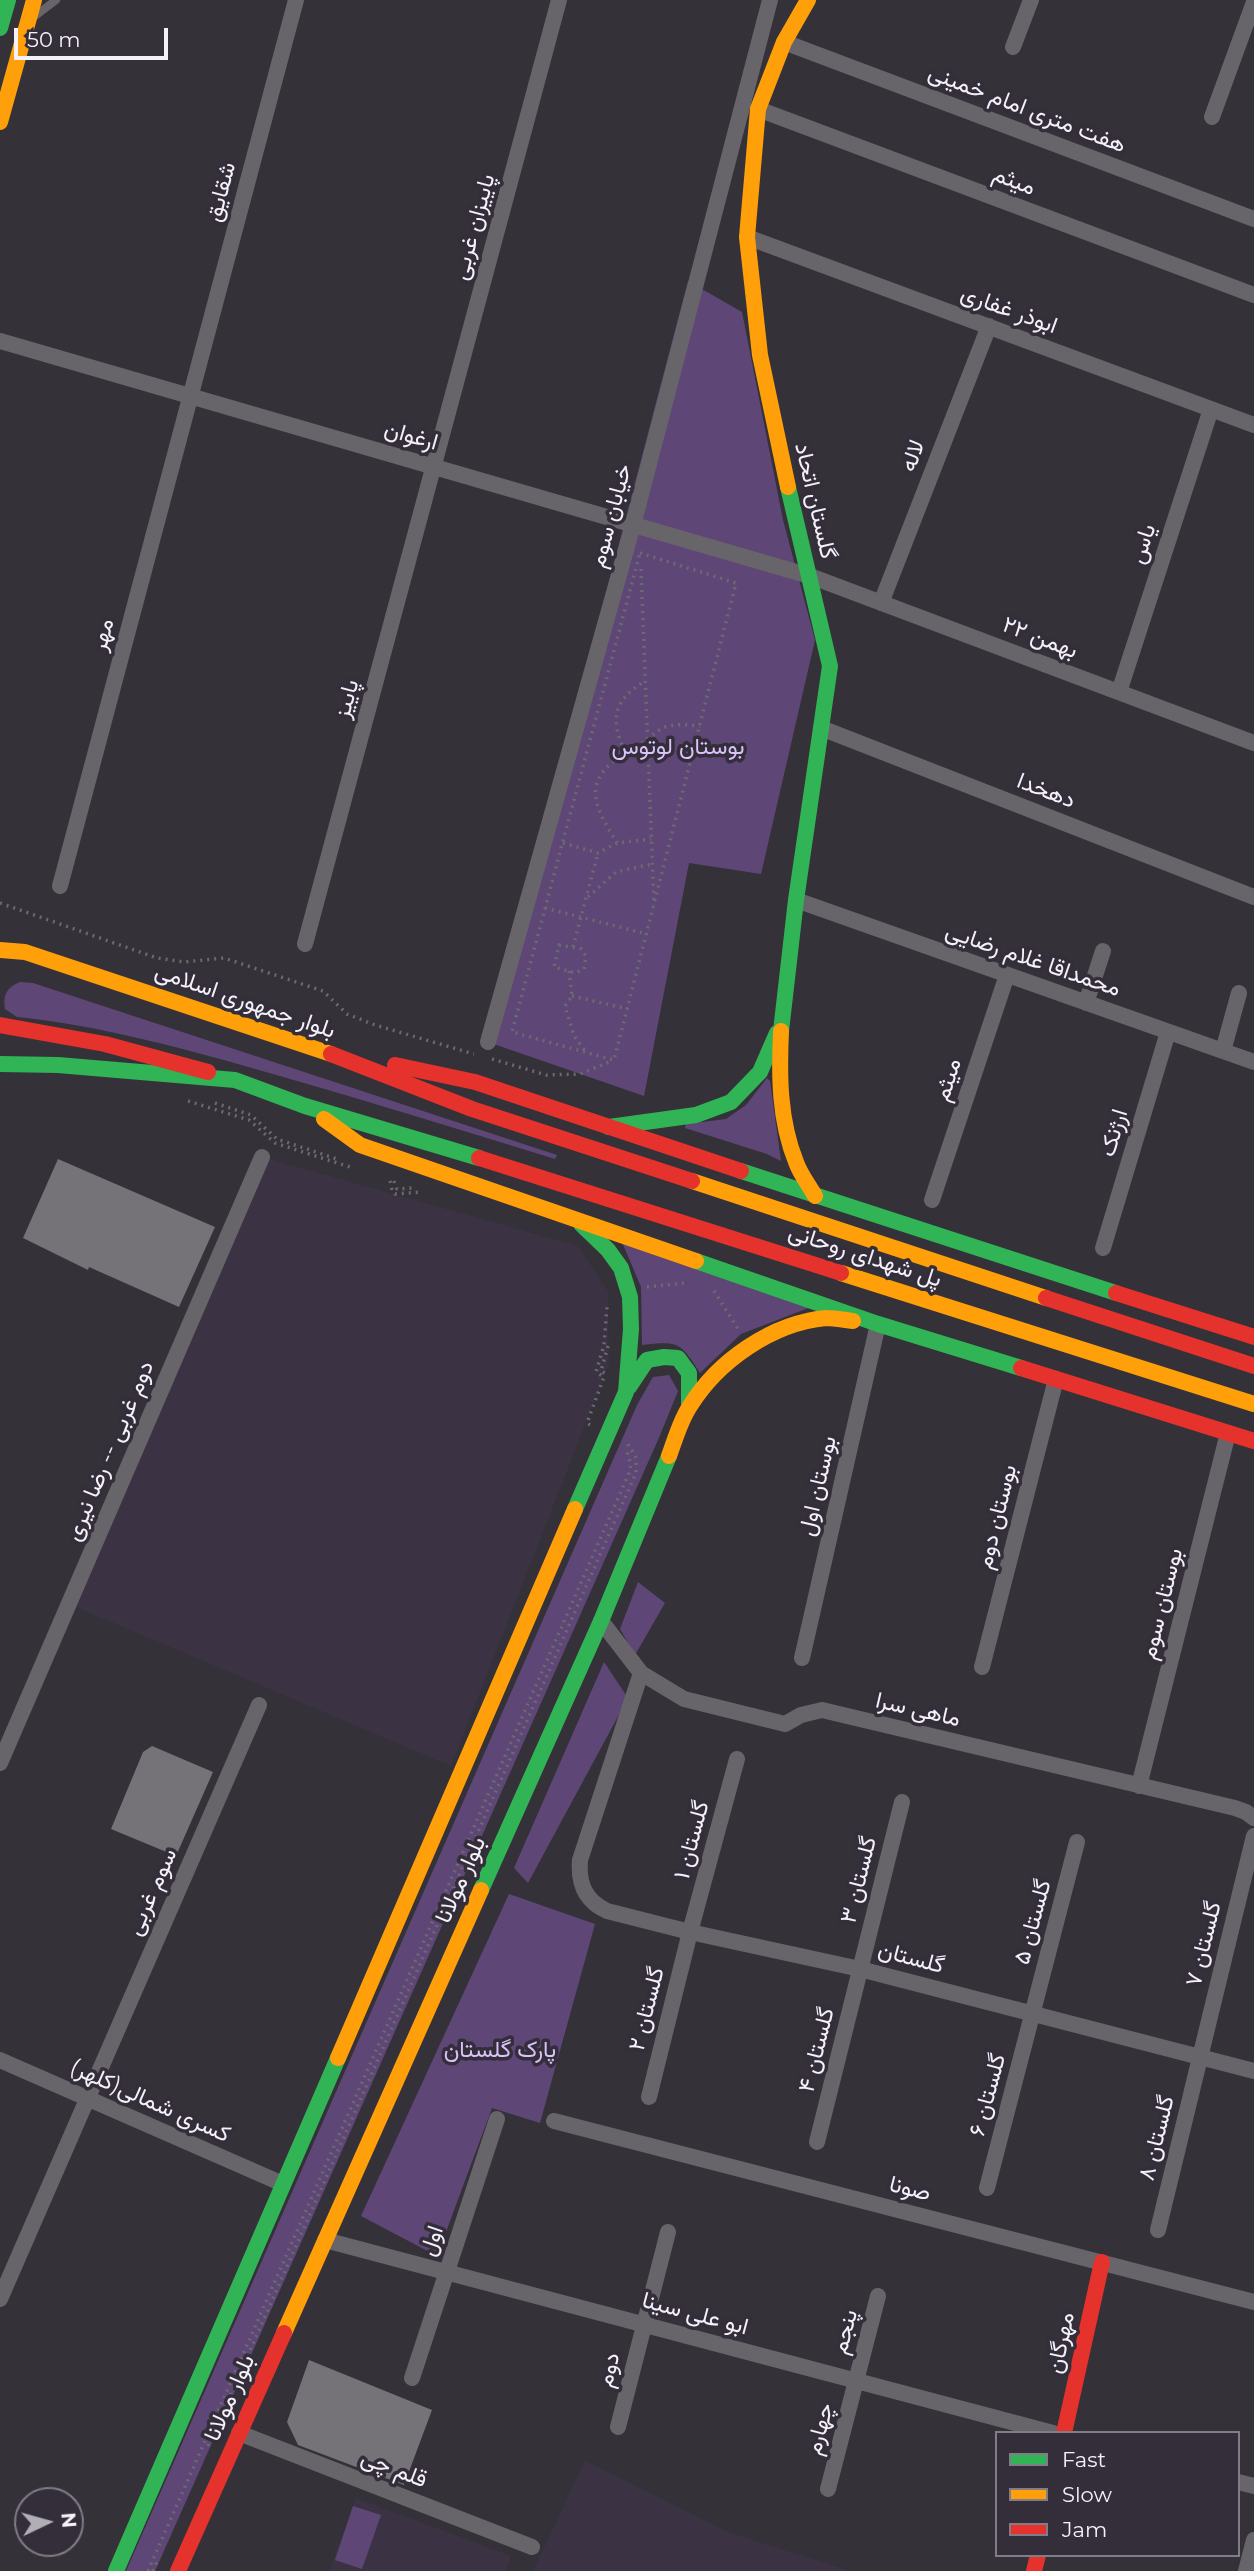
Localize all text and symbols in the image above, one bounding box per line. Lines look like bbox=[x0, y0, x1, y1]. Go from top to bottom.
scale bar bbox=[18, 14, 172, 58]
text: 50 m bbox=[27, 27, 81, 52]
street label: هفت متری امام خمینی bbox=[924, 59, 1130, 159]
street label: شقایق bbox=[200, 159, 242, 225]
street label: میثم bbox=[989, 160, 1039, 202]
street label: پاییزان غربی bbox=[447, 171, 501, 283]
street label: ابوذر غفاری bbox=[957, 280, 1061, 340]
street label: ارغوان bbox=[381, 415, 441, 457]
street label: لاله bbox=[894, 436, 932, 476]
street label: گلستان اتحاد bbox=[788, 440, 842, 562]
street label: خیابان سوم bbox=[584, 461, 638, 571]
street label: یاس bbox=[1124, 521, 1162, 567]
street label: ۲۲ بهمن bbox=[999, 611, 1081, 665]
street label: مهر bbox=[85, 616, 121, 654]
street label: پاییز bbox=[329, 677, 365, 721]
park label: بوستان لوتوس bbox=[612, 733, 744, 761]
street label: دهخدا bbox=[1013, 767, 1079, 815]
street label: محمداقا غلام رضایی bbox=[942, 917, 1124, 1003]
street label: بلوار جمهوری اسلامی bbox=[151, 957, 339, 1045]
street label: میثم bbox=[928, 1055, 968, 1105]
street label: ارژنک bbox=[1094, 1106, 1134, 1160]
street label: پل شهدای روحانی bbox=[785, 1218, 945, 1294]
street label: دوم غربی -- رضا نیری bbox=[60, 1357, 160, 1545]
street label: بوستان اول bbox=[793, 1433, 843, 1539]
street label: بوستان دوم bbox=[971, 1462, 1023, 1572]
street label: بوستان سوم bbox=[1135, 1546, 1189, 1662]
street label: ماهی سرا bbox=[873, 1687, 963, 1733]
street label: گلستان ۱ bbox=[668, 1798, 716, 1882]
street label: بلوار مولانا bbox=[430, 1832, 492, 1928]
street label: گلستان ۳ bbox=[835, 1834, 883, 1926]
street label: سوم غربی bbox=[121, 1844, 183, 1940]
street label: گلستان ۵ bbox=[1008, 1876, 1058, 1968]
street label: گلستان ۷ bbox=[1180, 1899, 1228, 1989]
street label: گلستان bbox=[875, 1936, 947, 1980]
street label: گلستان ۲ bbox=[623, 1964, 671, 2054]
street label: گلستان ۴ bbox=[793, 2005, 841, 2095]
park label: پارک گلستان bbox=[444, 2036, 556, 2064]
street label: گلستان ۶ bbox=[964, 2051, 1012, 2139]
street label: کسری شمالی(کلهر) bbox=[66, 2053, 234, 2149]
street label: گلستان ۸ bbox=[1133, 2093, 1181, 2183]
street label: صونا bbox=[886, 2171, 934, 2207]
street label: اول bbox=[414, 2222, 450, 2260]
street label: ابو علی سینا bbox=[639, 2287, 751, 2341]
street label: پنجم bbox=[826, 2307, 864, 2357]
street label: مهرگان bbox=[1041, 2310, 1081, 2376]
street label: بلوار مولانا bbox=[199, 2350, 261, 2446]
street label: دوم bbox=[591, 2350, 627, 2390]
street label: چهارم bbox=[800, 2400, 840, 2458]
legend bbox=[995, 2431, 1240, 2557]
street label: قلم چی bbox=[357, 2444, 431, 2494]
text: Fast bbox=[1062, 2447, 1106, 2472]
text: Slow bbox=[1062, 2482, 1112, 2507]
north arrow bbox=[14, 2487, 84, 2557]
text: N bbox=[56, 2512, 81, 2529]
text: Jam bbox=[1062, 2517, 1107, 2542]

